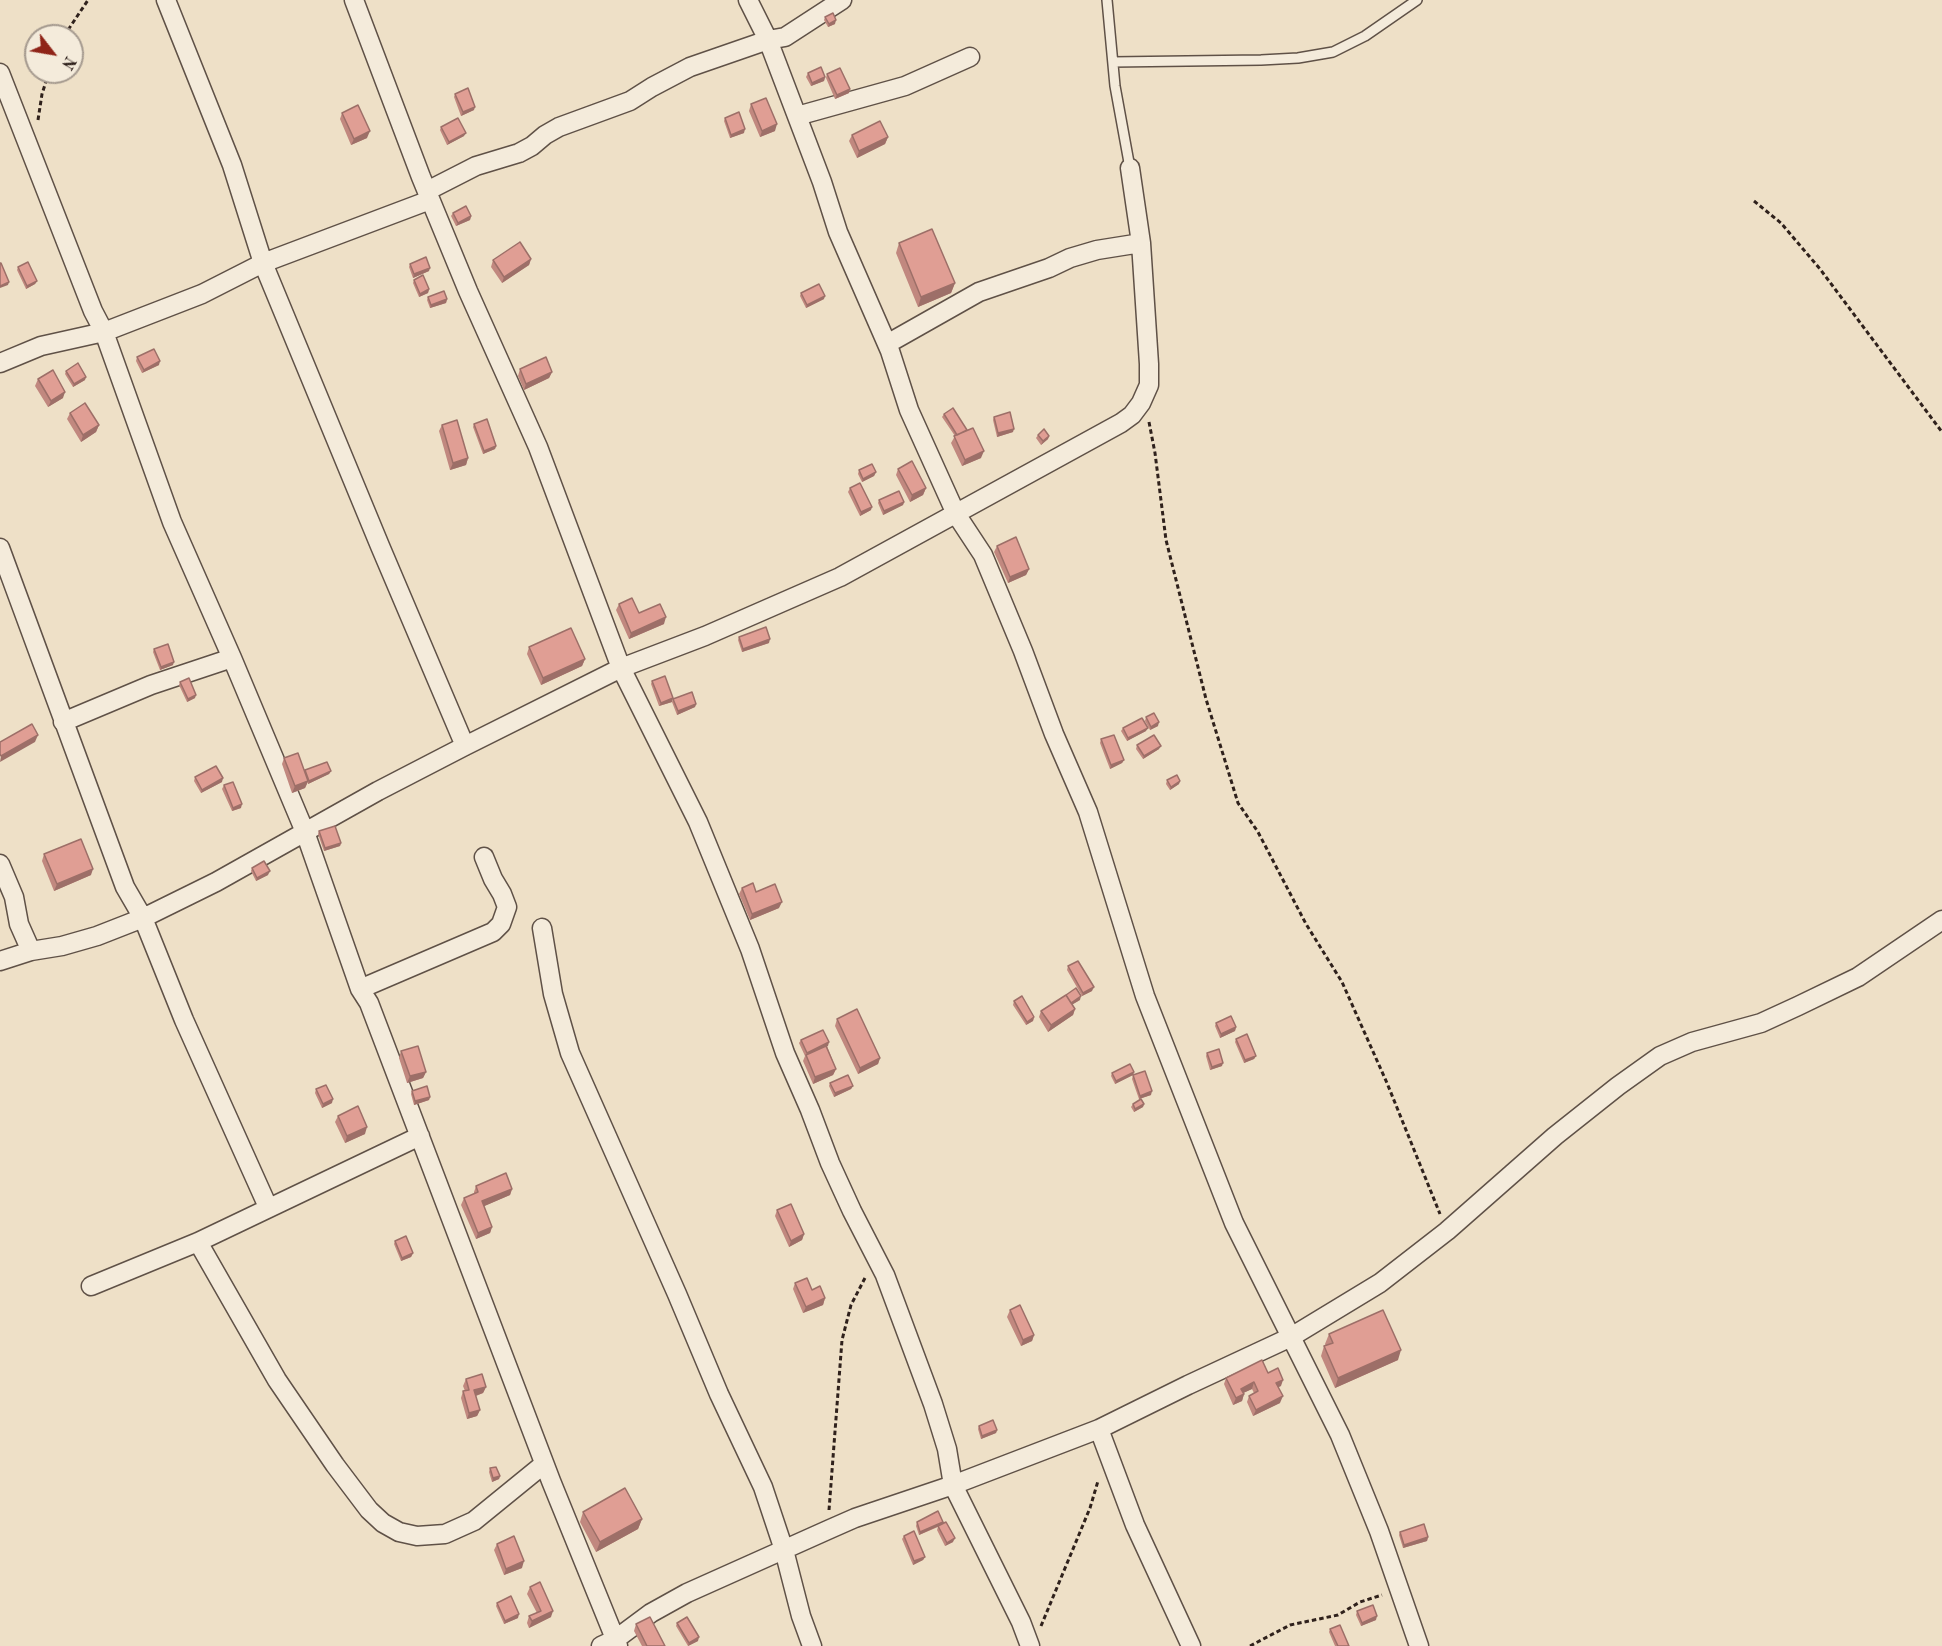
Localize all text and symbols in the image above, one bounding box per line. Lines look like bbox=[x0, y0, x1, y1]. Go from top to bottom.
north arrow bbox=[24, 24, 84, 84]
text: N bbox=[58, 53, 78, 72]

